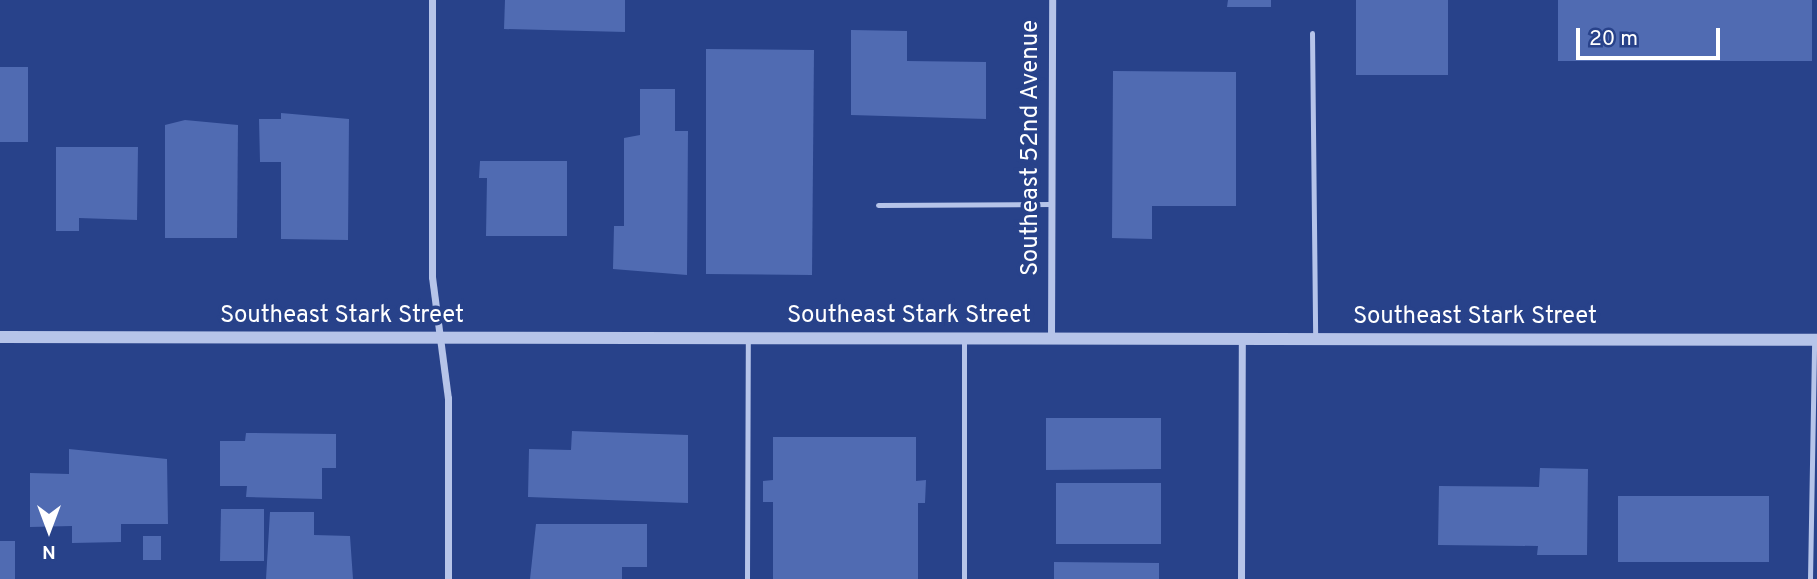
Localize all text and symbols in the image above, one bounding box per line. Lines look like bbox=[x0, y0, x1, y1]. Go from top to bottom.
scale bar bbox=[1579, 14, 1722, 58]
street label: Southeast 52nd Avenue bbox=[1018, 19, 1046, 277]
text: 20 m bbox=[1589, 26, 1638, 53]
street label: Southeast Stark Street bbox=[220, 303, 464, 331]
street label: Southeast Stark Street bbox=[787, 303, 1031, 331]
street label: Southeast Stark Street bbox=[1353, 304, 1597, 332]
north arrow bbox=[14, 495, 84, 565]
text: N bbox=[42, 539, 56, 563]

